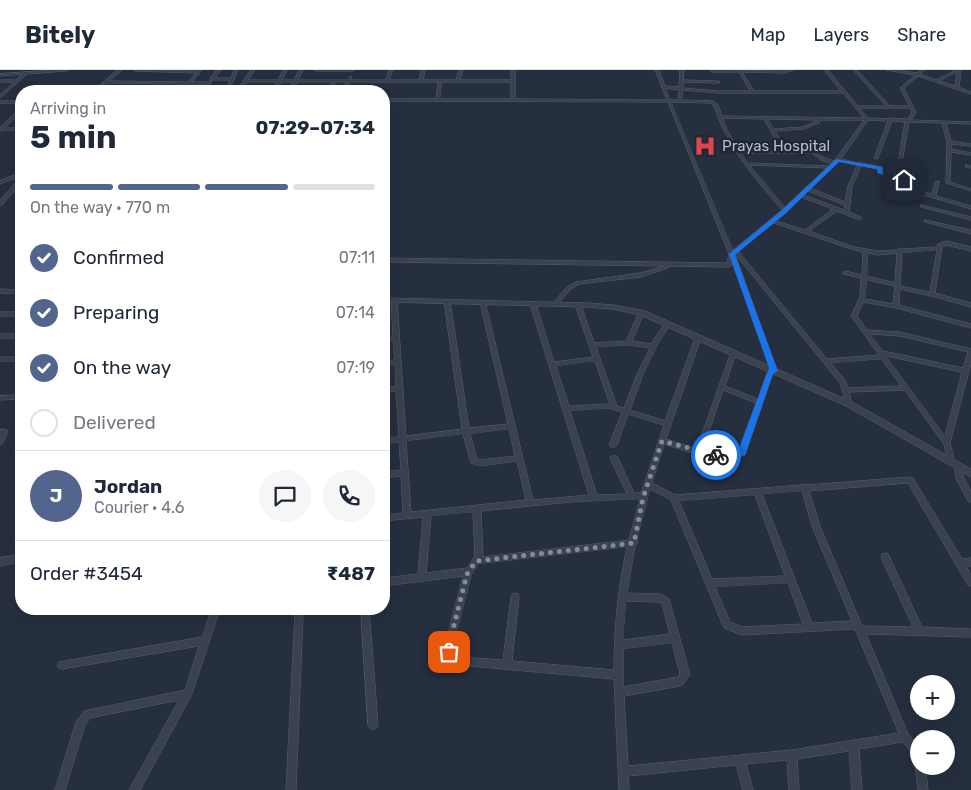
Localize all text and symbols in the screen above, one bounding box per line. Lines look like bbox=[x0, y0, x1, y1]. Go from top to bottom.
text: Bitely bbox=[25, 21, 95, 49]
text: Map bbox=[751, 24, 786, 46]
text: Layers bbox=[814, 24, 869, 46]
text: Share bbox=[897, 24, 946, 46]
text: Arriving in bbox=[30, 99, 106, 118]
text: 07:29–07:34 bbox=[256, 116, 375, 139]
text: 5 min bbox=[30, 118, 117, 156]
hospital icon: Prayas Hospital bbox=[692, 133, 718, 159]
place label: Prayas Hospital bbox=[722, 137, 830, 155]
pin bbox=[883, 159, 925, 201]
icon: home bbox=[890, 166, 918, 194]
text: On the way · 770 m bbox=[30, 198, 170, 217]
icon: check bbox=[30, 244, 58, 272]
text: Confirmed bbox=[73, 246, 164, 269]
text: 07:11 bbox=[339, 248, 375, 267]
icon: check bbox=[30, 299, 58, 327]
text: Preparing bbox=[73, 301, 159, 324]
text: 07:14 bbox=[336, 303, 375, 322]
icon: check bbox=[30, 354, 58, 382]
text: On the way bbox=[73, 356, 171, 379]
text: 07:19 bbox=[336, 358, 375, 377]
text: Delivered bbox=[73, 411, 156, 434]
courier bbox=[691, 430, 741, 480]
icon: bike bbox=[702, 441, 730, 469]
button: chat bbox=[259, 470, 311, 522]
button: phone bbox=[323, 470, 375, 522]
text: Jordan bbox=[94, 475, 162, 498]
text: J bbox=[50, 484, 62, 507]
text: Courier · 4.6 bbox=[94, 498, 184, 517]
text: Order #3454 bbox=[30, 562, 143, 585]
text: ₹487 bbox=[327, 562, 375, 585]
pin bbox=[428, 631, 470, 673]
icon: bag bbox=[435, 638, 463, 666]
map controls bbox=[910, 675, 955, 775]
button: + bbox=[910, 675, 955, 720]
button: − bbox=[910, 730, 955, 775]

